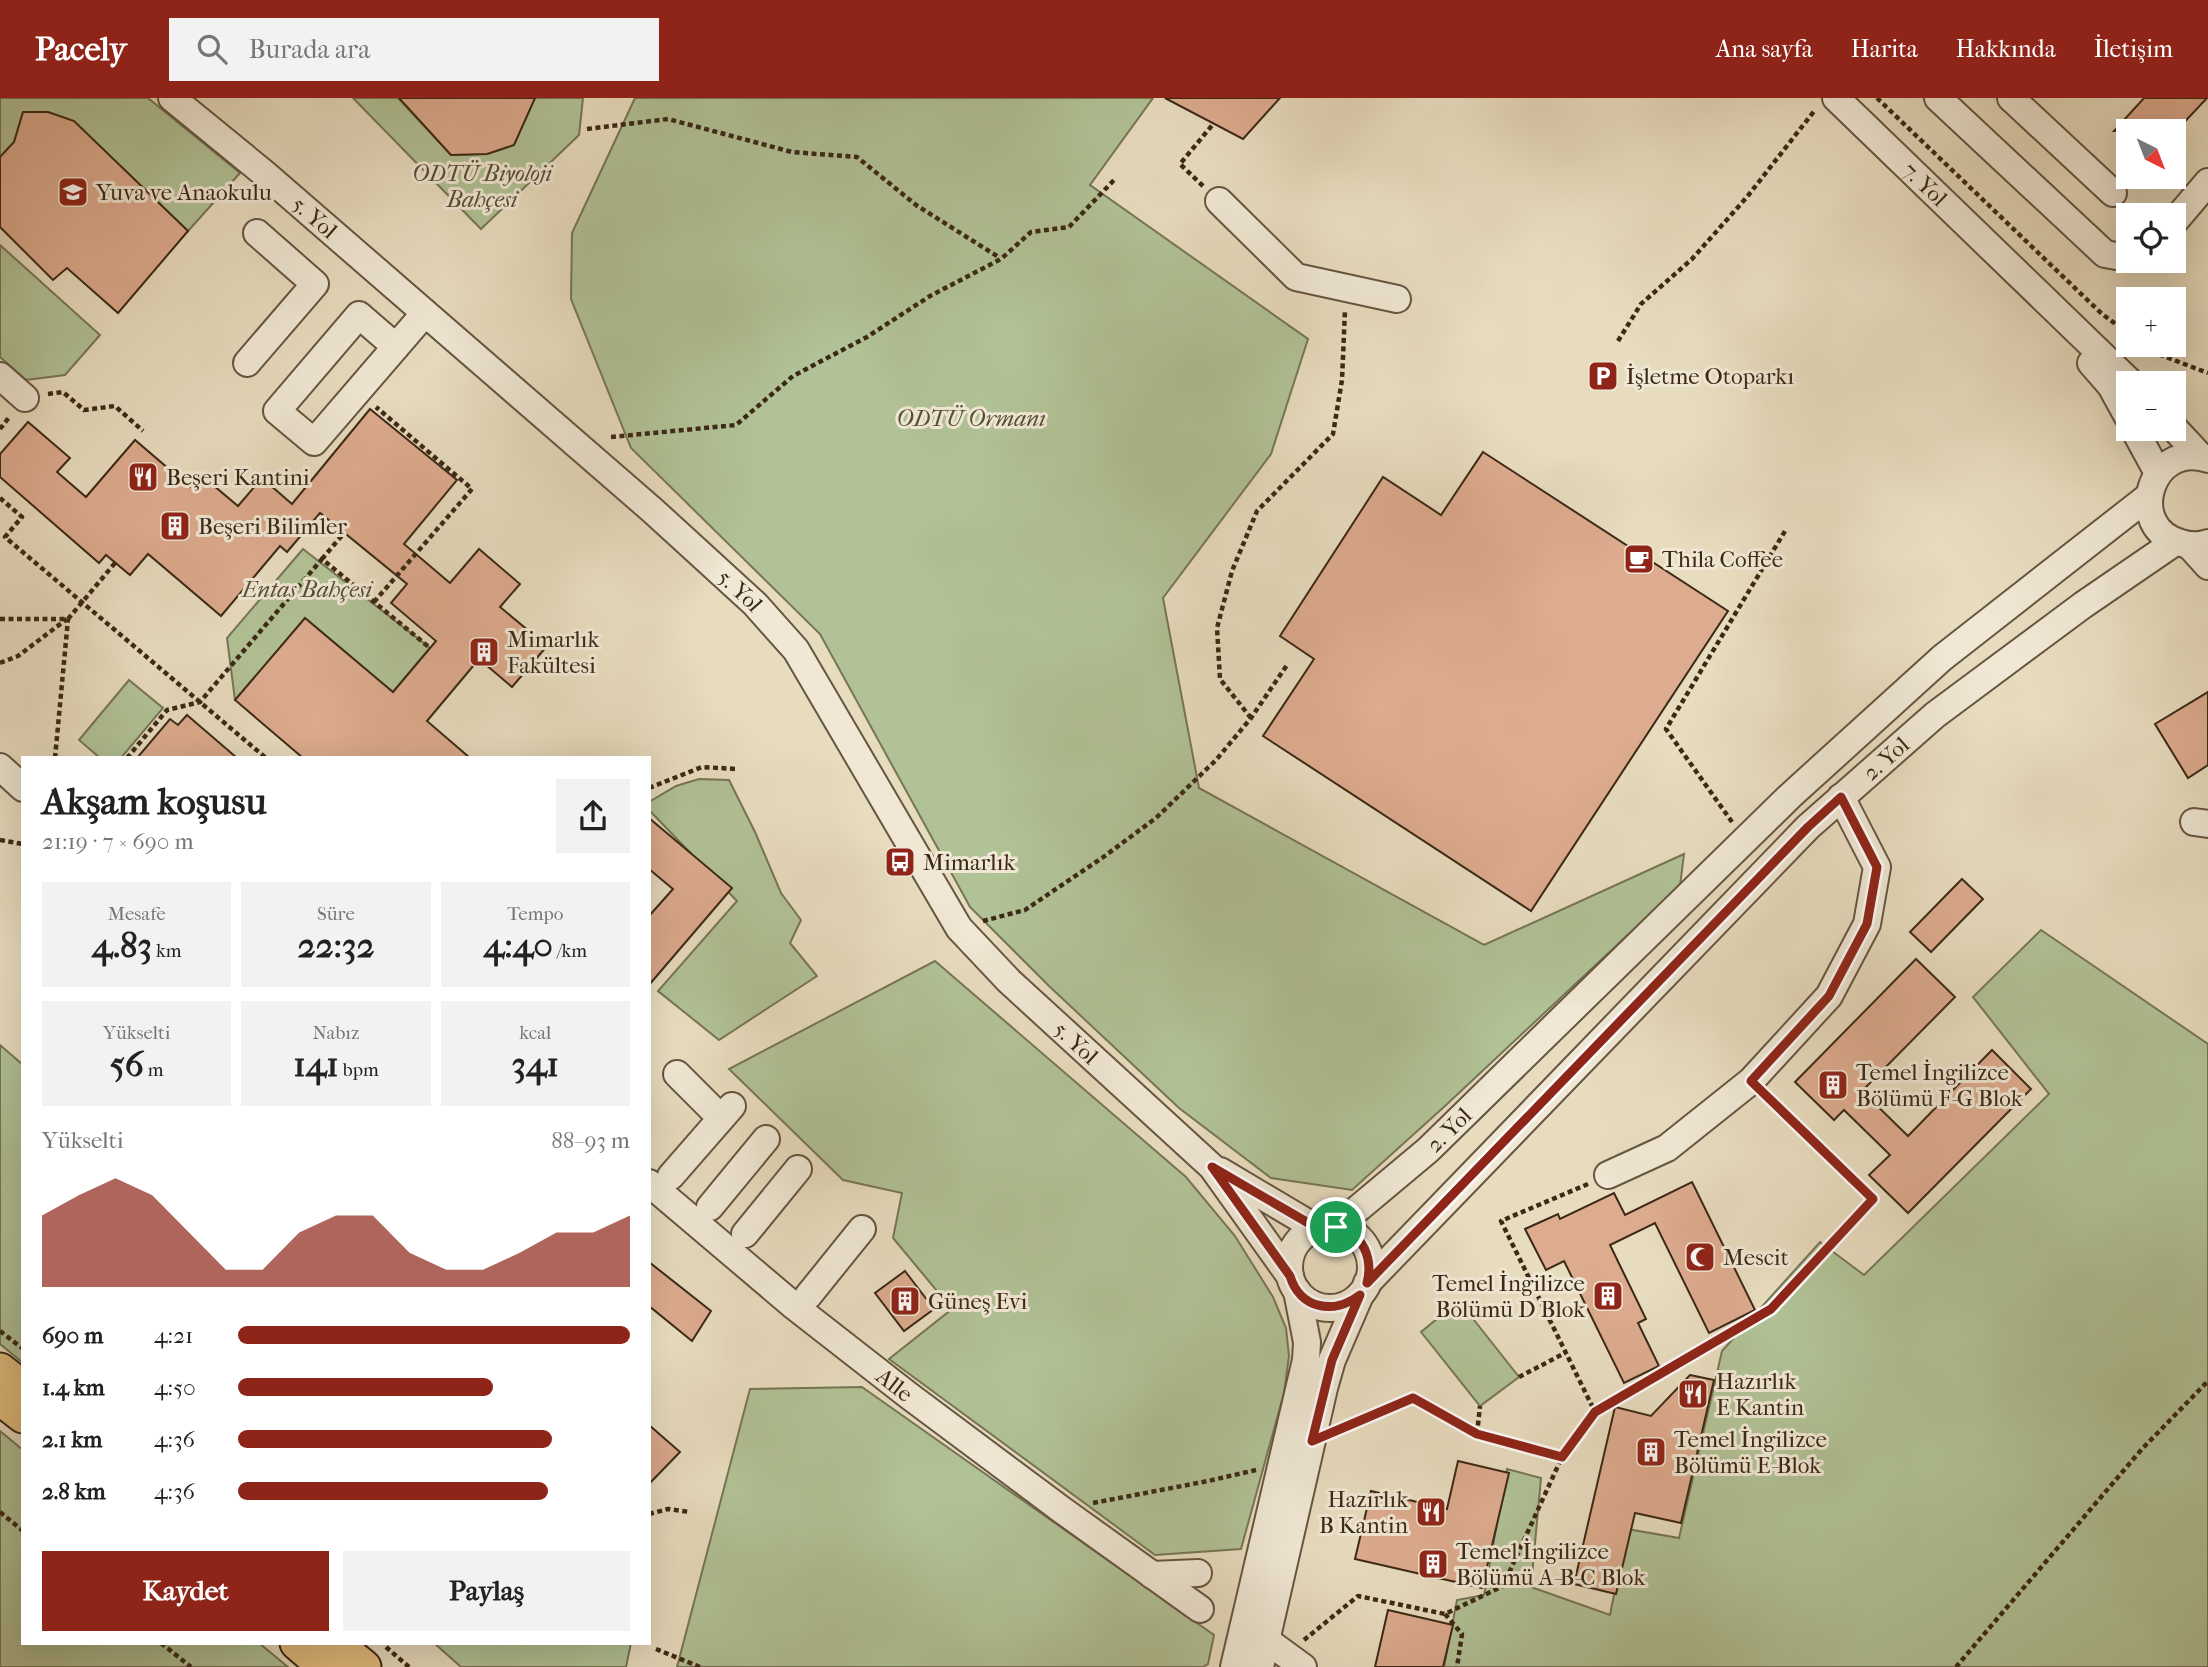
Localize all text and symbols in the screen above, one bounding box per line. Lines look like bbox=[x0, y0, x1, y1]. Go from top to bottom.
search box bbox=[169, 18, 659, 81]
text: Pacely bbox=[35, 30, 127, 69]
icon: search bbox=[193, 30, 231, 68]
text: Burada ara bbox=[249, 34, 370, 65]
text: Ana sayfa bbox=[1716, 35, 1813, 63]
text: Harita bbox=[1851, 35, 1918, 63]
text: Hakkında bbox=[1956, 35, 2056, 63]
text: İletişim bbox=[2094, 35, 2173, 63]
north arrow bbox=[2116, 119, 2186, 189]
map controls bbox=[2116, 119, 2186, 441]
street label: 7. Yol bbox=[1897, 157, 1954, 212]
park label: ODTÜ Biyoloji Bahçesi bbox=[412, 160, 554, 213]
school or university icon: Yuva ve Anaokulu bbox=[56, 175, 90, 209]
place label: Yuva ve Anaokulu bbox=[95, 179, 272, 206]
street label: 5. Yol bbox=[287, 190, 343, 244]
button: locate bbox=[2116, 203, 2186, 273]
button: + bbox=[2116, 287, 2186, 357]
parking icon: İşletme Otoparkı bbox=[1586, 359, 1620, 393]
place label: İşletme Otoparkı bbox=[1626, 363, 1794, 390]
button: − bbox=[2116, 371, 2186, 441]
park label: ODTÜ Ormanı bbox=[896, 405, 1046, 432]
restaurant icon: Beşeri Kantini bbox=[126, 460, 160, 494]
place label: Beşeri Kantini bbox=[166, 464, 310, 491]
building icon: Beşeri Bilimler bbox=[158, 509, 192, 543]
place label: Beşeri Bilimler bbox=[198, 513, 347, 540]
cafe icon: Thila Coffee bbox=[1622, 542, 1656, 576]
place label: Thila Coffee bbox=[1662, 546, 1783, 573]
street label: 5. Yol bbox=[712, 563, 769, 617]
park label: Entas Bahçesi bbox=[240, 576, 373, 603]
place label: Mimarlık Fakültesi bbox=[507, 626, 600, 679]
building icon: Mimarlık Fakültesi bbox=[467, 635, 501, 669]
street label: 2. Yol bbox=[1857, 731, 1915, 786]
text: Akşam koşusu bbox=[42, 779, 267, 824]
button: share bbox=[556, 779, 630, 853]
text: 21:19 · 7 × 690 m bbox=[42, 828, 194, 855]
bus stop icon: Mimarlık bbox=[883, 845, 917, 879]
place label: Mimarlık bbox=[923, 849, 1016, 876]
text: Mesafe bbox=[108, 903, 166, 925]
text: Süre bbox=[317, 903, 355, 925]
text: Tempo bbox=[507, 903, 564, 925]
text: 4.83 bbox=[92, 925, 152, 966]
text: 22:32 bbox=[298, 925, 374, 966]
text: 4:40 bbox=[484, 925, 553, 966]
text: km bbox=[152, 940, 182, 962]
text: /km bbox=[553, 940, 587, 962]
street label: 5. Yol bbox=[1048, 1016, 1105, 1070]
text: Yükselti bbox=[103, 1022, 170, 1044]
text: Nabız bbox=[313, 1022, 359, 1044]
text: kcal bbox=[519, 1022, 551, 1044]
text: 56 bbox=[110, 1044, 144, 1085]
text: 141 bbox=[293, 1044, 339, 1085]
text: 341 bbox=[512, 1044, 559, 1085]
text: m bbox=[144, 1059, 164, 1081]
text: bpm bbox=[339, 1059, 379, 1081]
place label: Temel İngilizce Bölümü F-G Blok bbox=[1856, 1059, 2024, 1112]
building icon: Temel İngilizce Bölümü F-G Blok bbox=[1816, 1068, 1850, 1102]
street label: 2. Yol bbox=[1420, 1101, 1477, 1158]
text: Yükselti bbox=[42, 1127, 123, 1154]
text: 88–93 m bbox=[551, 1127, 630, 1154]
pin bbox=[1306, 1197, 1366, 1257]
icon: arrive bbox=[1317, 1208, 1355, 1246]
mosque icon: Mescit bbox=[1683, 1240, 1717, 1274]
place label: Mescit bbox=[1723, 1244, 1789, 1271]
place label: Temel İngilizce Bölümü D Blok bbox=[1432, 1270, 1586, 1323]
building icon: Temel İngilizce Bölümü D Blok bbox=[1591, 1279, 1625, 1313]
building icon: Güneş Evi bbox=[888, 1284, 922, 1318]
place label: Güneş Evi bbox=[928, 1288, 1028, 1315]
text: 690 m bbox=[42, 1322, 103, 1349]
text: 4:21 bbox=[154, 1322, 193, 1349]
street label: Alle bbox=[870, 1361, 918, 1407]
place label: Hazırlık E Kantin bbox=[1716, 1368, 1805, 1421]
text: 1.4 km bbox=[42, 1374, 105, 1401]
text: 4:50 bbox=[154, 1374, 196, 1401]
restaurant icon: Hazırlık E Kantin bbox=[1676, 1377, 1710, 1411]
text: 2.1 km bbox=[42, 1426, 102, 1453]
text: 4:36 bbox=[154, 1426, 195, 1453]
place label: Temel İngilizce Bölümü E-Blok bbox=[1674, 1426, 1827, 1479]
building icon: Temel İngilizce Bölümü E-Blok bbox=[1634, 1435, 1668, 1469]
text: 2.8 km bbox=[42, 1478, 106, 1505]
text: 4:36 bbox=[154, 1478, 195, 1505]
place label: Hazırlık B Kantin bbox=[1319, 1486, 1409, 1539]
restaurant icon: Hazırlık B Kantin bbox=[1414, 1495, 1448, 1529]
place label: Temel İngilizce Bölümü A-B-C Blok bbox=[1456, 1538, 1646, 1591]
building icon: Temel İngilizce Bölümü A-B-C Blok bbox=[1416, 1547, 1450, 1581]
button: Kaydet bbox=[42, 1551, 329, 1631]
button: Paylaş bbox=[343, 1551, 630, 1631]

